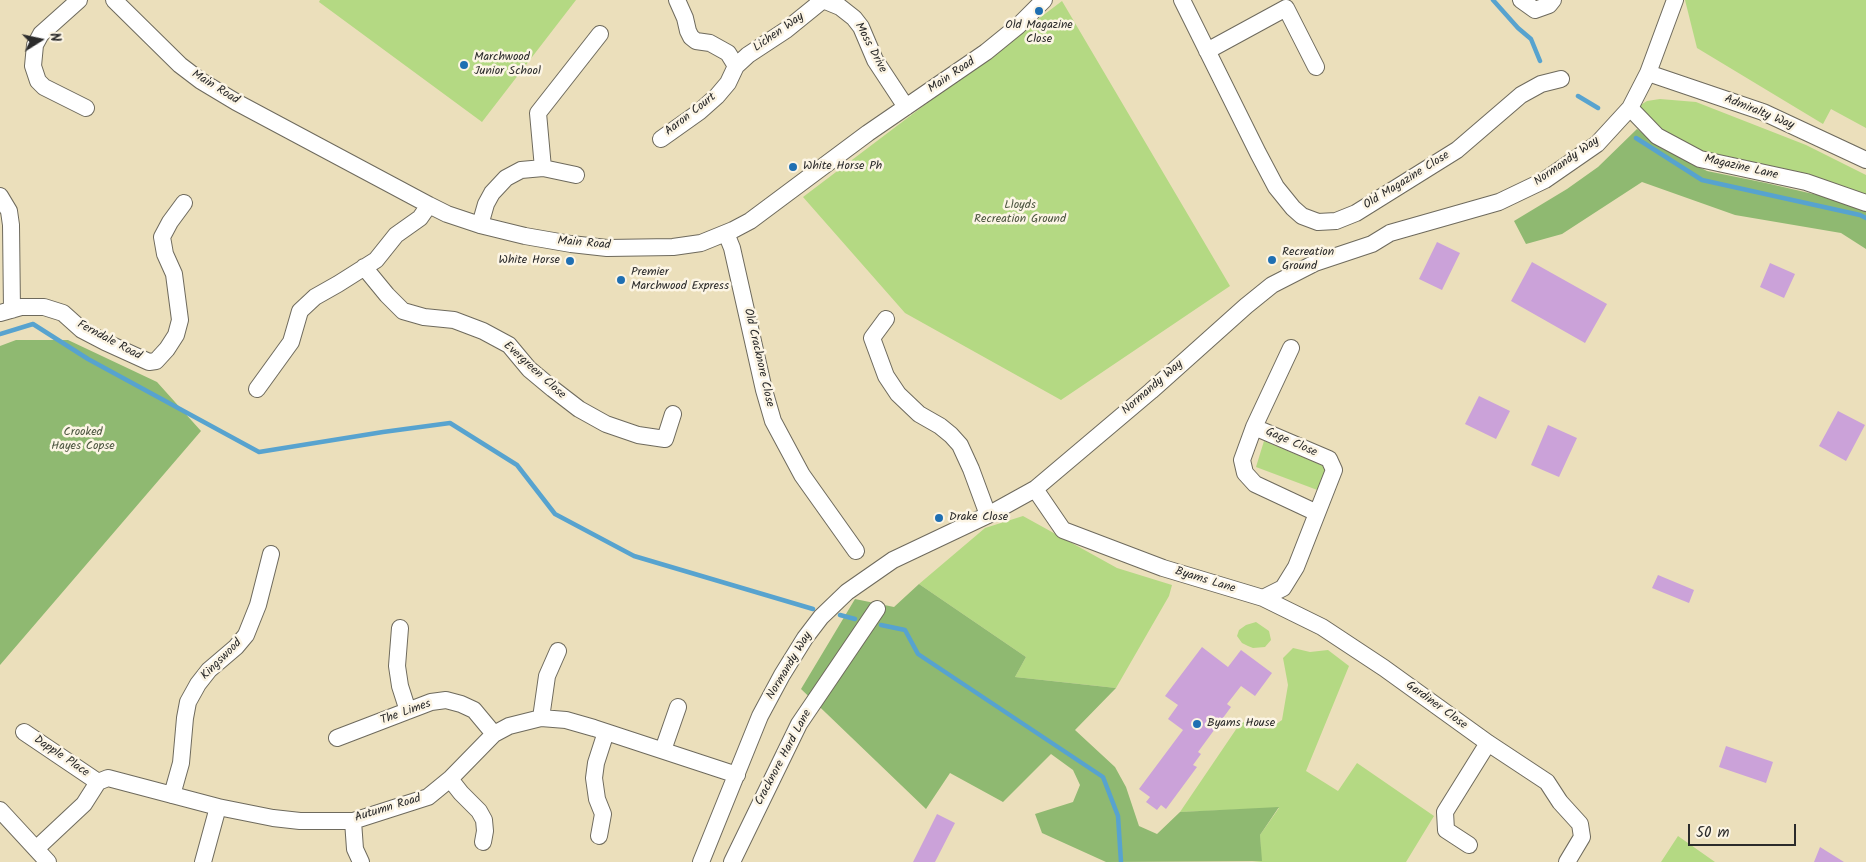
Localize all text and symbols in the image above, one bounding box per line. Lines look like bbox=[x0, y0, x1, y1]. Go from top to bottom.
marker: Old Magazine Close bbox=[1033, 5, 1045, 17]
street label: Lichen Way bbox=[751, 10, 807, 56]
north arrow bbox=[15, 15, 65, 65]
place label: Old Magazine Close bbox=[1005, 19, 1073, 47]
street label: Moss Drive bbox=[851, 20, 889, 76]
text: N bbox=[43, 31, 66, 44]
place label: Marchwood Junior School bbox=[474, 51, 541, 79]
street label: Main Road bbox=[926, 55, 978, 97]
marker: Marchwood Junior School bbox=[458, 59, 470, 71]
street label: Main Road bbox=[189, 68, 241, 108]
street label: Aaron Court bbox=[663, 91, 719, 139]
street label: Admiralty Way bbox=[1722, 92, 1796, 134]
street label: Normandy Way bbox=[1532, 134, 1602, 190]
street label: Old Magazine Close bbox=[1361, 149, 1453, 213]
street label: Magazine Lane bbox=[1703, 153, 1779, 183]
place label: White Horse Ph bbox=[803, 160, 882, 174]
marker: White Horse Ph bbox=[787, 161, 799, 173]
park label: Lloyds Recreation Ground bbox=[974, 199, 1066, 227]
street label: Main Road bbox=[557, 235, 611, 253]
place label: Recreation Ground bbox=[1282, 246, 1334, 274]
place label: White Horse bbox=[499, 254, 560, 268]
marker: Recreation Ground bbox=[1266, 254, 1278, 266]
marker: White Horse bbox=[564, 255, 576, 267]
place label: Premier Marchwood Express bbox=[631, 266, 729, 294]
marker: Premier Marchwood Express bbox=[615, 274, 627, 286]
street label: Old Cracknore Close bbox=[740, 307, 776, 409]
street label: Ferndale Road bbox=[74, 318, 144, 364]
street label: Evergreen Close bbox=[500, 339, 568, 403]
street label: Normandy Way bbox=[1120, 358, 1186, 418]
street label: Gage Close bbox=[1263, 425, 1319, 461]
park label: Crooked Hayes Copse bbox=[51, 426, 115, 454]
place label: Drake Close bbox=[949, 511, 1008, 525]
marker: Drake Close bbox=[933, 512, 945, 524]
street label: Byams Lane bbox=[1173, 565, 1237, 597]
street label: Normandy Way bbox=[764, 630, 816, 702]
street label: Kingswood bbox=[198, 636, 246, 684]
street label: Gardiner Close bbox=[1402, 679, 1470, 733]
street label: The Limes bbox=[379, 697, 433, 729]
street label: Cracknore Hard Lane bbox=[753, 708, 815, 808]
place label: Byams House bbox=[1207, 717, 1275, 731]
marker: Byams House bbox=[1191, 718, 1203, 730]
street label: Dapple Place bbox=[31, 733, 91, 781]
street label: Autumn Road bbox=[353, 792, 423, 826]
scale bar bbox=[1691, 814, 1798, 846]
text: 50 m bbox=[1696, 821, 1730, 845]

